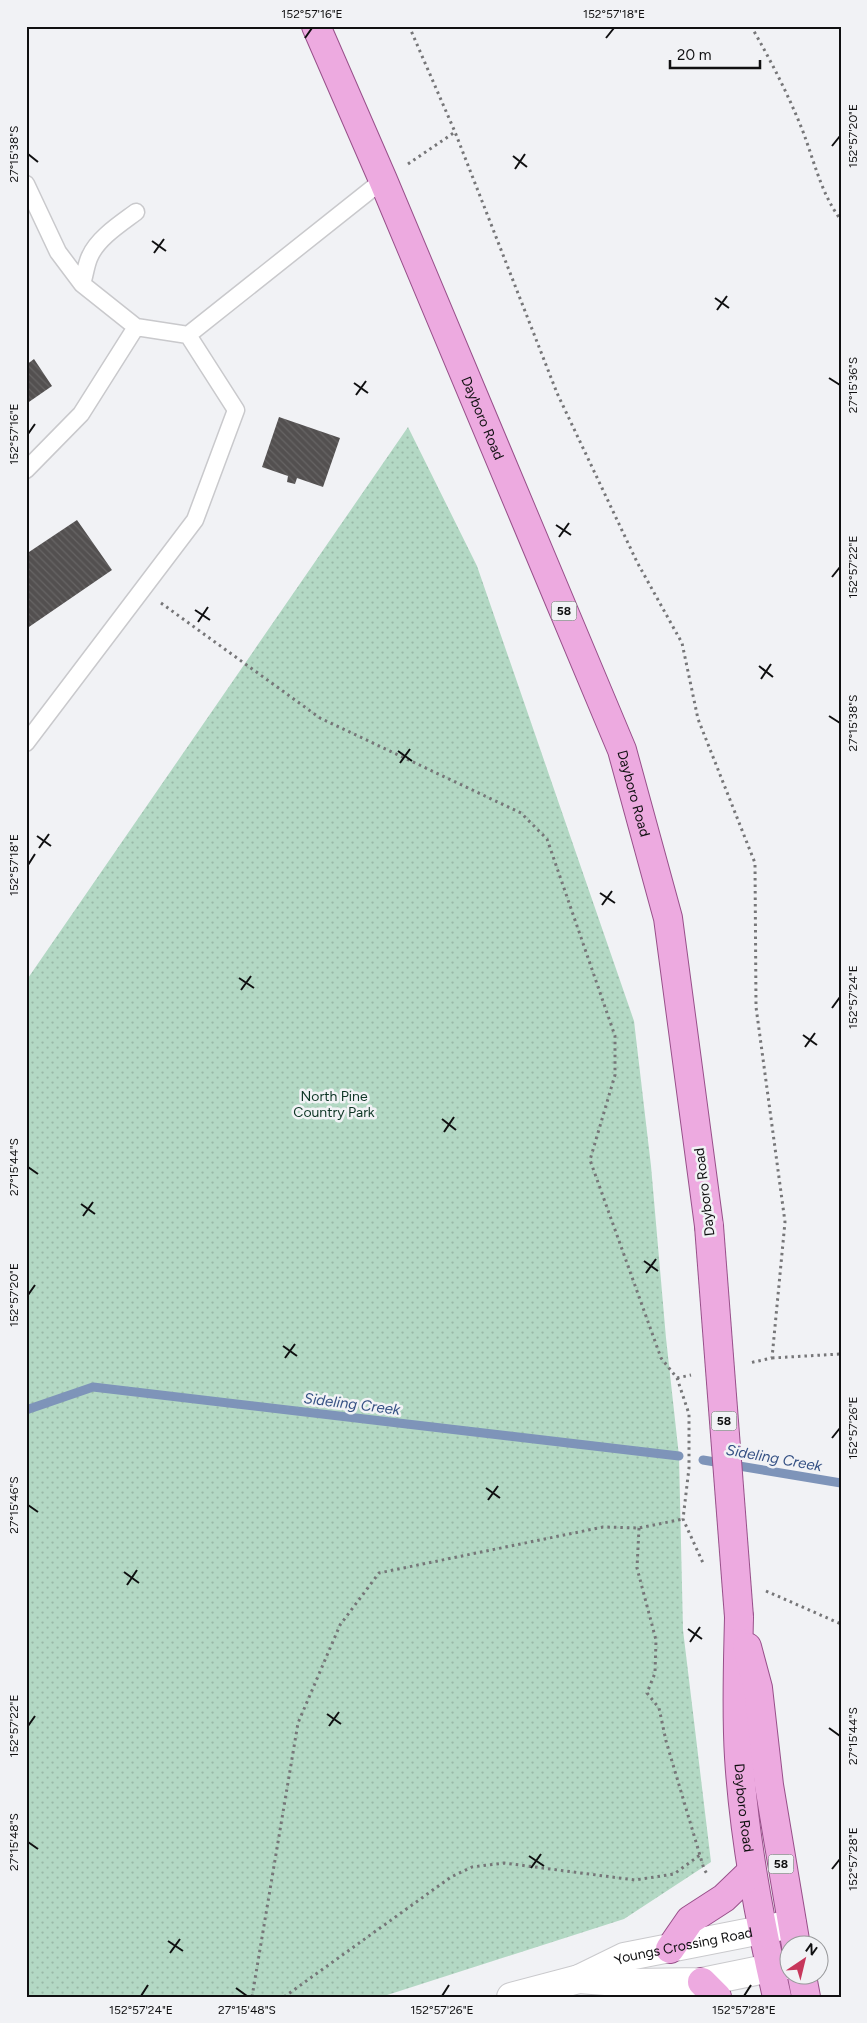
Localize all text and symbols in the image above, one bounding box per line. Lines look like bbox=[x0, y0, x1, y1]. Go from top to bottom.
text: 152°57'16"E bbox=[281, 7, 343, 21]
text: 152°57'18"E bbox=[583, 7, 645, 21]
scale bar bbox=[670, 38, 760, 70]
text: 20 m bbox=[677, 46, 711, 64]
text: 152°57'20"E bbox=[846, 104, 860, 168]
text: 27°15'38"S bbox=[7, 126, 21, 182]
text: 27°15'36"S bbox=[846, 357, 860, 413]
street label: Dayboro Road bbox=[457, 374, 507, 462]
text: 152°57'16"E bbox=[7, 403, 21, 465]
text: 152°57'22"E bbox=[846, 535, 860, 599]
road number: 58 bbox=[552, 602, 576, 620]
text: 27°15'38"S bbox=[846, 695, 860, 751]
street label: Dayboro Road bbox=[613, 748, 653, 839]
text: 152°57'18"E bbox=[7, 834, 21, 896]
text: 152°57'24"E bbox=[846, 965, 860, 1029]
park label: North Pine Country Park bbox=[293, 1088, 375, 1121]
text: 27°15'44"S bbox=[7, 1138, 21, 1196]
street label: Dayboro Road bbox=[691, 1147, 718, 1237]
text: 152°57'20"E bbox=[7, 1263, 21, 1327]
water label: Sideling Creek bbox=[303, 1389, 402, 1419]
text: 152°57'26"E bbox=[846, 1396, 860, 1460]
road number: 58 bbox=[712, 1412, 736, 1430]
water label: Sideling Creek bbox=[725, 1441, 824, 1475]
text: 27°15'46"S bbox=[7, 1476, 21, 1534]
text: 152°57'22"E bbox=[7, 1694, 21, 1758]
text: 27°15'44"S bbox=[846, 1707, 860, 1765]
street label: Dayboro Road bbox=[730, 1763, 757, 1853]
text: 27°15'48"S bbox=[7, 1813, 21, 1871]
text: 152°57'28"E bbox=[846, 1827, 860, 1891]
road number: 58 bbox=[768, 1855, 794, 1874]
street label: Youngs Crossing Road bbox=[612, 1924, 754, 1969]
north arrow bbox=[780, 1936, 830, 1986]
text: N bbox=[802, 1940, 820, 1960]
text: 152°57'24"E bbox=[109, 2003, 173, 2017]
text: 27°15'48"S bbox=[218, 2003, 276, 2017]
text: 152°57'26"E bbox=[410, 2003, 474, 2017]
text: 152°57'28"E bbox=[712, 2003, 776, 2017]

